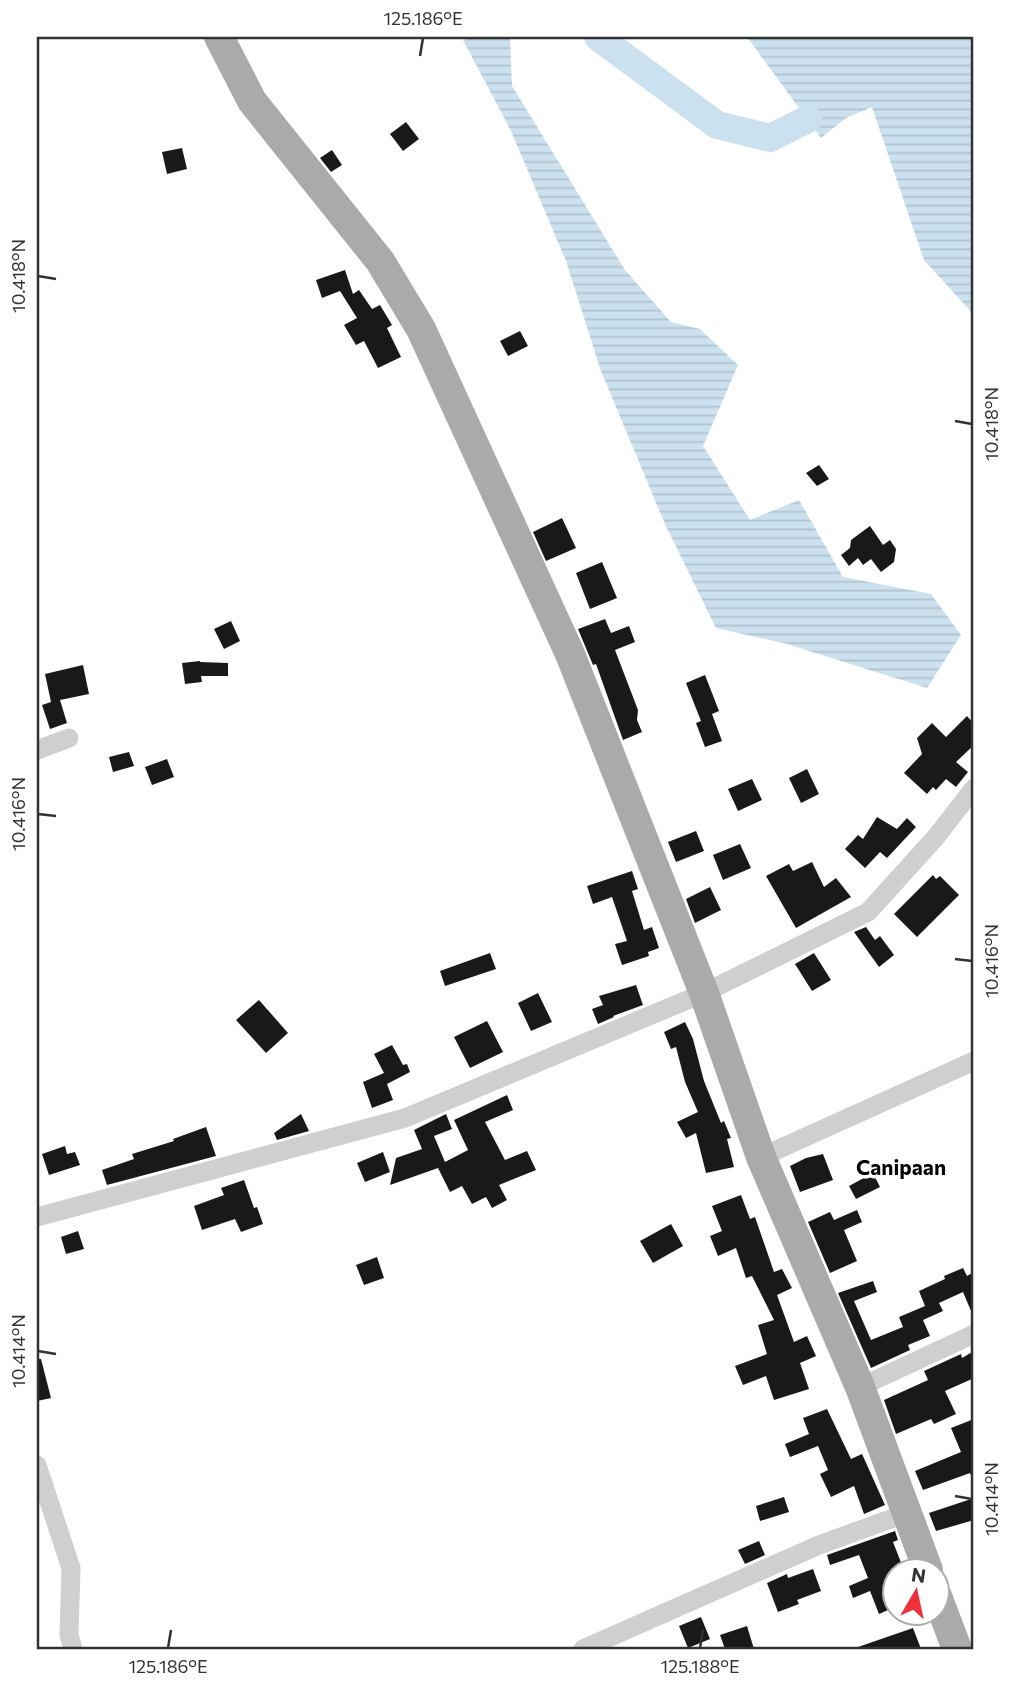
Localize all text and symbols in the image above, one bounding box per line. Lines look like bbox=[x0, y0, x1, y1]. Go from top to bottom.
text: 125.186°E bbox=[383, 7, 463, 29]
text: 10.418°N bbox=[7, 239, 29, 313]
text: 10.418°N bbox=[980, 387, 1002, 461]
text: 10.416°N bbox=[7, 777, 29, 851]
text: 10.416°N bbox=[980, 924, 1002, 998]
district label: Canipaan bbox=[856, 1154, 946, 1179]
text: 10.414°N bbox=[7, 1314, 29, 1388]
text: 10.414°N bbox=[980, 1462, 1002, 1536]
north arrow bbox=[881, 1556, 951, 1626]
text: N bbox=[910, 1562, 928, 1587]
text: 125.186°E bbox=[128, 1655, 208, 1677]
text: 125.188°E bbox=[660, 1655, 740, 1677]

